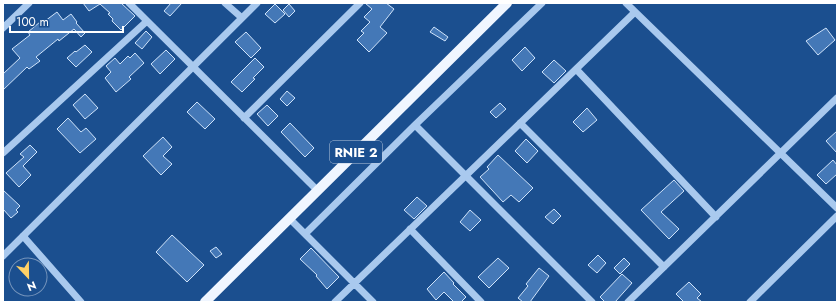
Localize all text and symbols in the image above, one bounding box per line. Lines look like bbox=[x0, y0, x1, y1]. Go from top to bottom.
scale bar bbox=[10, 8, 123, 34]
text: 100 m bbox=[16, 13, 49, 31]
road number: RNIE 2 bbox=[330, 141, 382, 163]
north arrow bbox=[8, 257, 48, 297]
text: N bbox=[25, 277, 39, 295]

